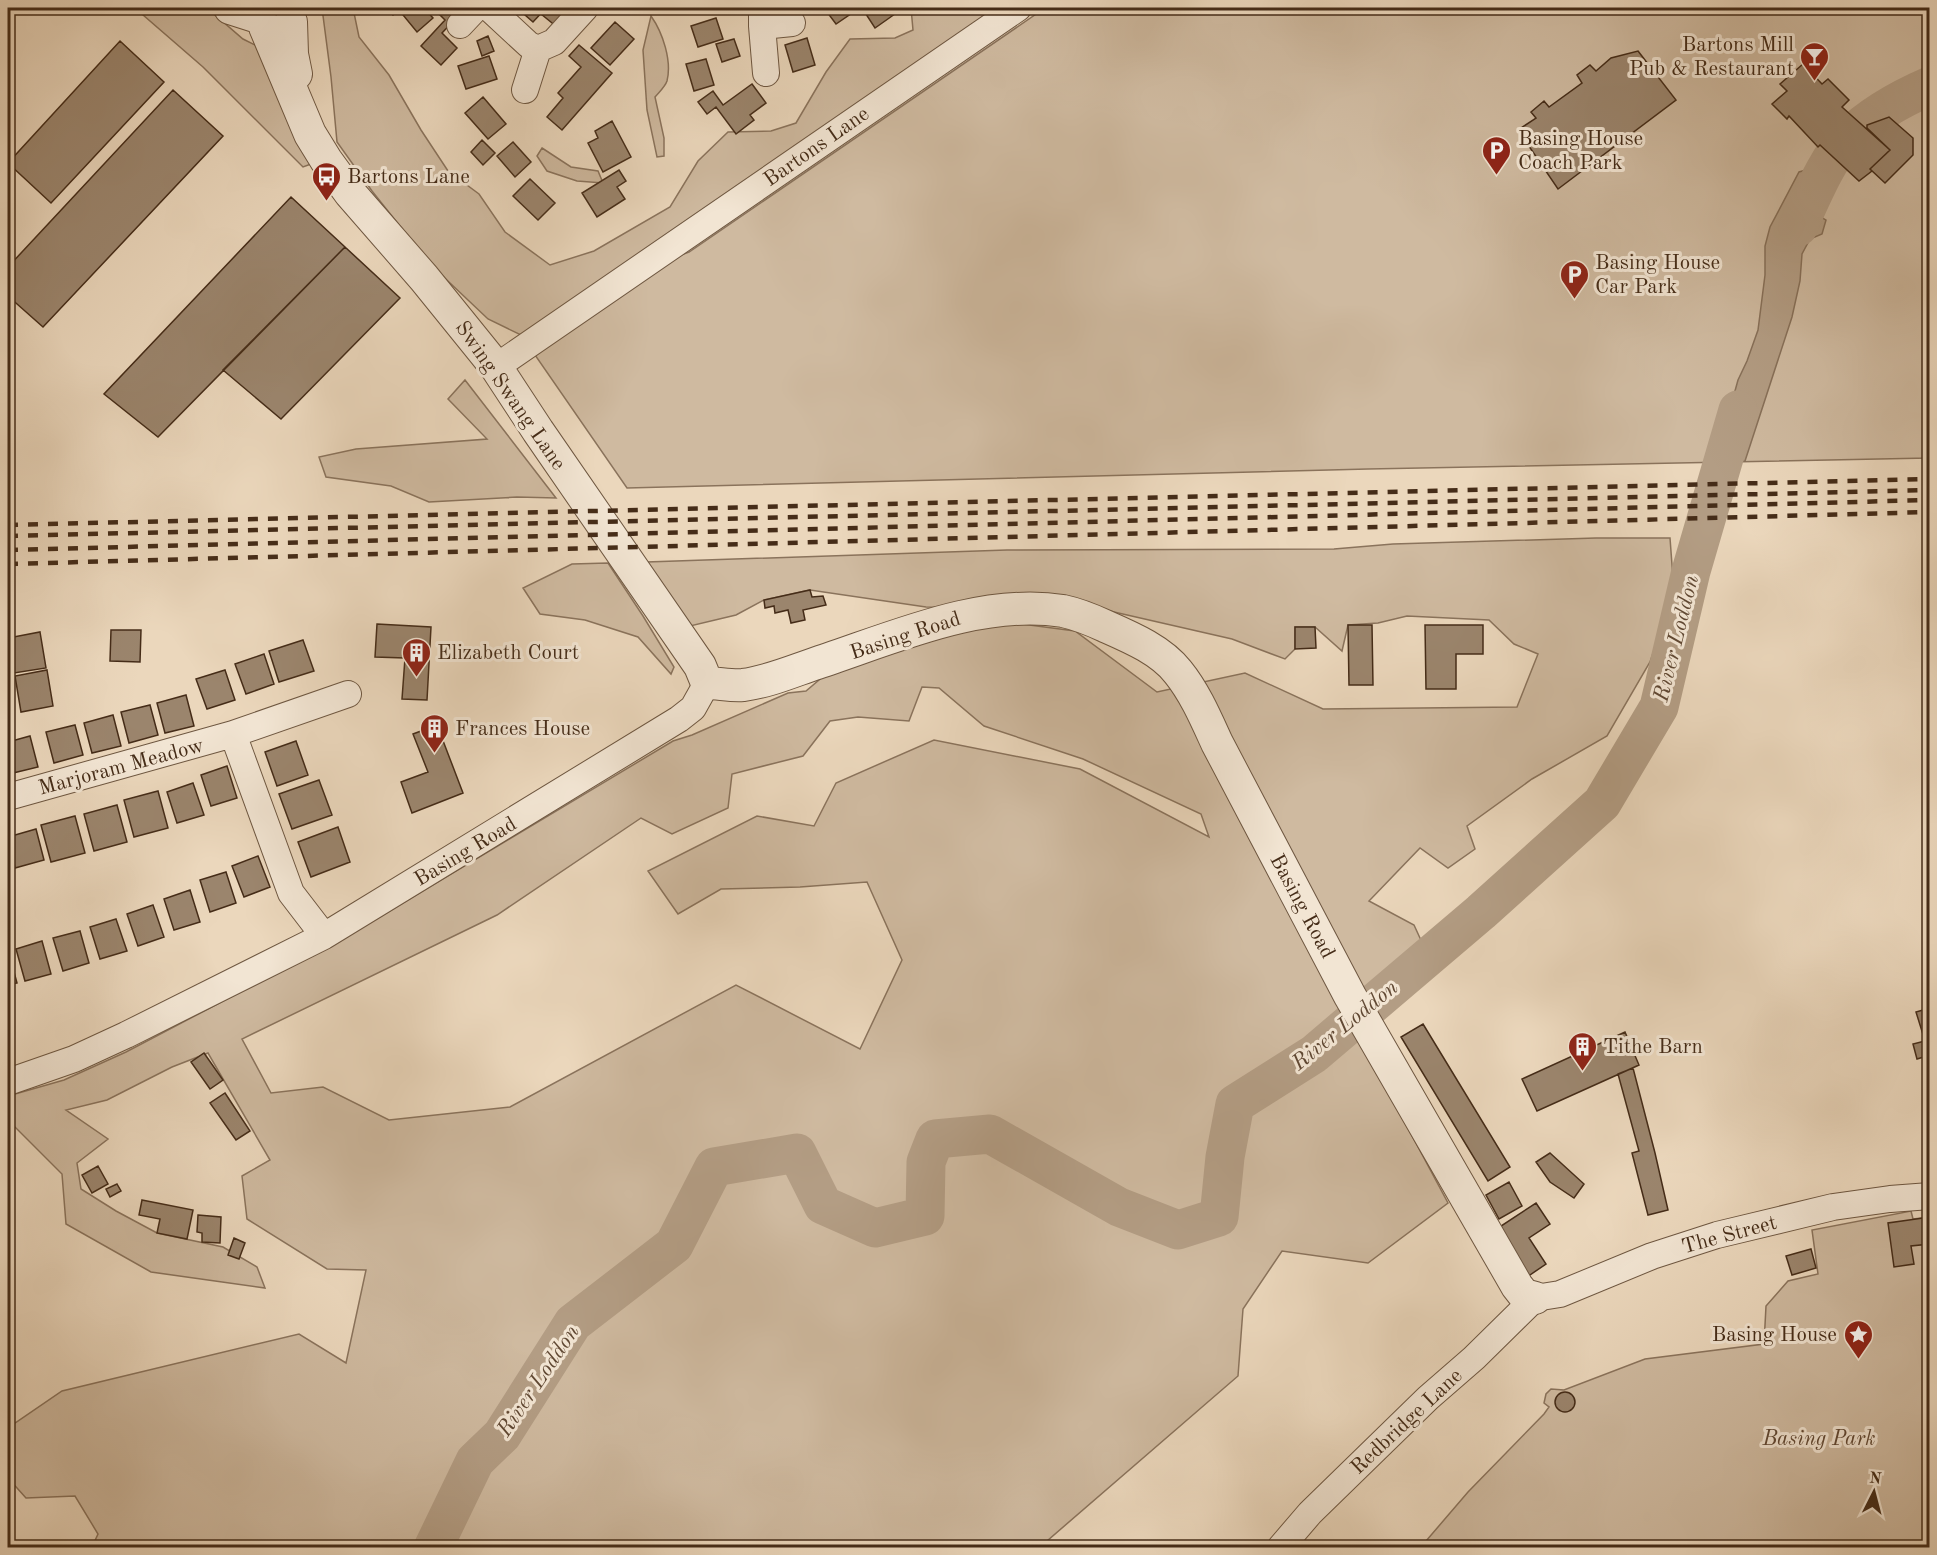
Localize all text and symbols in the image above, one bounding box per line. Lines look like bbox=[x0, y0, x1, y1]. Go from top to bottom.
place label: Bartons Mill Pub & Restaurant bbox=[1629, 35, 1794, 80]
bar icon: Bartons Mill Pub & Restaurant bbox=[1799, 40, 1831, 82]
street label: Bartons Lane bbox=[760, 103, 873, 191]
place label: Basing House Coach Park bbox=[1518, 129, 1643, 174]
parking icon: Basing House Coach Park bbox=[1481, 134, 1513, 176]
bus stop icon: Bartons Lane bbox=[310, 160, 342, 202]
place label: Bartons Lane bbox=[347, 167, 470, 188]
place label: Basing House Car Park bbox=[1595, 253, 1720, 298]
parking icon: Basing House Car Park bbox=[1558, 258, 1590, 300]
street label: Swing Swang Lane bbox=[451, 318, 569, 474]
water label: River Loddon bbox=[1650, 573, 1703, 705]
street label: Basing Road bbox=[848, 609, 963, 664]
building icon: Elizabeth Court bbox=[400, 636, 432, 678]
place label: Elizabeth Court bbox=[437, 643, 579, 664]
building icon: Frances House bbox=[418, 712, 450, 754]
place label: Frances House bbox=[455, 719, 590, 740]
street label: Marjoram Meadow bbox=[36, 735, 206, 800]
street label: Basing Road bbox=[411, 814, 520, 891]
street label: Basing Road bbox=[1265, 851, 1338, 962]
water label: River Loddon bbox=[1287, 976, 1403, 1075]
building icon: Tithe Barn bbox=[1566, 1030, 1598, 1072]
place label: Tithe Barn bbox=[1603, 1037, 1703, 1058]
street label: The Street bbox=[1680, 1213, 1779, 1258]
place icon: Basing House bbox=[1842, 1318, 1874, 1360]
water label: River Loddon bbox=[493, 1321, 584, 1442]
place label: Basing House bbox=[1712, 1325, 1837, 1346]
street label: Redbridge Lane bbox=[1347, 1365, 1467, 1479]
park label: Basing Park bbox=[1762, 1429, 1875, 1450]
north arrow bbox=[1844, 1462, 1904, 1522]
text: N bbox=[1868, 1470, 1883, 1488]

